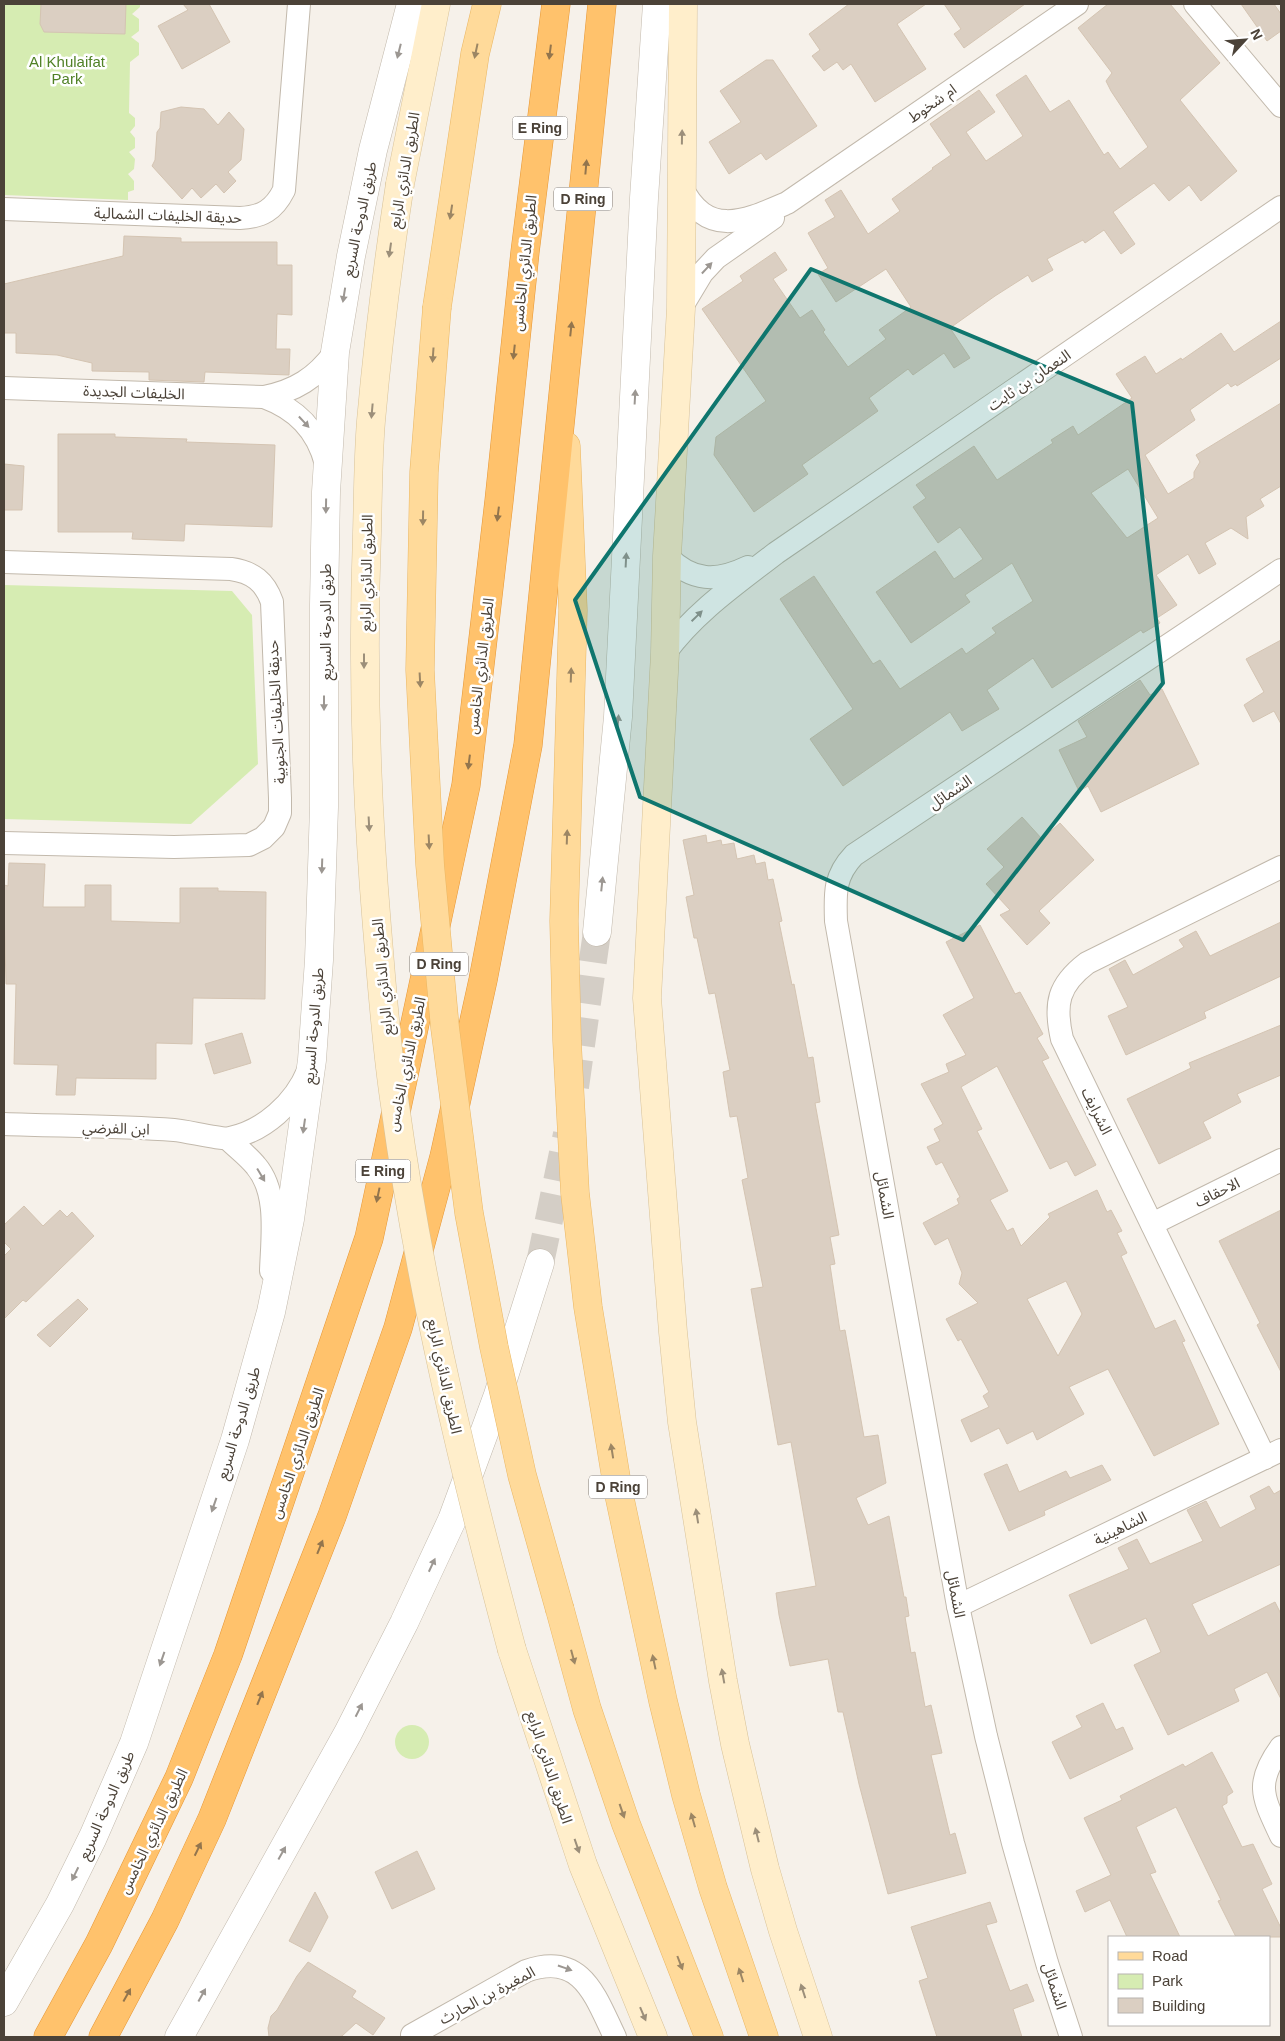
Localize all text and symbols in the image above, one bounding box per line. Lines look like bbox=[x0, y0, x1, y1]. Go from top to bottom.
north arrow bbox=[1220, 15, 1270, 65]
text: N bbox=[1247, 26, 1266, 42]
one-way arrow bbox=[395, 43, 403, 58]
one-way arrow bbox=[472, 44, 480, 59]
one-way arrow bbox=[546, 44, 554, 60]
park label: Al Khulaifat Park bbox=[29, 53, 106, 87]
street label: ام شخوط bbox=[905, 80, 961, 128]
street label: الطريق الدائري الرابع bbox=[385, 111, 427, 230]
road number: E Ring bbox=[512, 116, 568, 140]
one-way arrow bbox=[678, 129, 686, 145]
one-way arrow bbox=[582, 159, 590, 175]
street label: طريق الدوحة السريع bbox=[339, 160, 383, 279]
road number: D Ring bbox=[554, 188, 612, 210]
street label: الطريق الدائري الخامس bbox=[508, 194, 543, 333]
street label: حديقة الخليفات الشمالية bbox=[94, 204, 243, 226]
one-way arrow bbox=[447, 204, 455, 220]
one-way arrow bbox=[386, 242, 394, 258]
one-way arrow bbox=[701, 262, 713, 274]
one-way arrow bbox=[340, 287, 348, 303]
one-way arrow bbox=[567, 321, 575, 337]
one-way arrow bbox=[510, 345, 518, 361]
street label: النعمان بن ثابت bbox=[984, 346, 1074, 415]
one-way arrow bbox=[429, 348, 437, 364]
street label: الخليفات الجديدة bbox=[83, 382, 185, 402]
one-way arrow bbox=[631, 389, 639, 405]
one-way arrow bbox=[368, 404, 376, 420]
one-way arrow bbox=[298, 416, 310, 428]
one-way arrow bbox=[322, 498, 330, 514]
one-way arrow bbox=[494, 506, 502, 522]
one-way arrow bbox=[419, 510, 427, 526]
street label: الطريق الدائري الرابع bbox=[356, 514, 380, 632]
one-way arrow bbox=[623, 551, 631, 567]
street label: طريق الدوحة السريع bbox=[317, 563, 338, 681]
street label: الطريق الدائري الخامس bbox=[463, 597, 500, 736]
one-way arrow bbox=[691, 610, 703, 622]
street label: حديقة الخليفات الجنوبية bbox=[264, 639, 289, 785]
one-way arrow bbox=[360, 654, 368, 670]
one-way arrow bbox=[567, 666, 575, 682]
one-way arrow bbox=[417, 672, 425, 688]
one-way arrow bbox=[320, 695, 328, 711]
one-way arrow bbox=[614, 714, 622, 730]
one-way arrow bbox=[465, 755, 473, 771]
street label: الشمائل bbox=[925, 771, 975, 813]
one-way arrow bbox=[365, 816, 373, 832]
one-way arrow bbox=[563, 829, 571, 845]
one-way arrow bbox=[426, 835, 434, 851]
one-way arrow bbox=[318, 858, 326, 874]
one-way arrow bbox=[598, 875, 606, 891]
street label: الطريق الدائري الرابع bbox=[368, 917, 400, 1036]
road number: D Ring bbox=[410, 952, 468, 976]
street label: طريق الدوحة السريع bbox=[299, 967, 331, 1085]
street label: الطريق الدائري الخامس bbox=[383, 995, 432, 1134]
street label: الشرايف bbox=[1077, 1085, 1116, 1138]
street label: ابن الفرضي bbox=[82, 1118, 150, 1141]
one-way arrow bbox=[299, 1118, 307, 1134]
road number: E Ring bbox=[356, 1160, 410, 1182]
one-way arrow bbox=[257, 1168, 266, 1181]
street label: الشمائل bbox=[871, 1170, 898, 1220]
street label: الاحقاف bbox=[1192, 1174, 1242, 1210]
one-way arrow bbox=[374, 1188, 382, 1203]
street label: الطريق الدائري الرابع bbox=[421, 1317, 466, 1436]
street label: طريق الدوحة السريع bbox=[213, 1365, 267, 1483]
street label: الطريق الدائري الخامس bbox=[267, 1385, 331, 1522]
one-way arrow bbox=[608, 1443, 616, 1459]
road number: D Ring bbox=[589, 1475, 647, 1498]
one-way arrow bbox=[209, 1497, 217, 1512]
one-way arrow bbox=[692, 1508, 700, 1524]
street label: الشاهينية bbox=[1091, 1508, 1149, 1548]
one-way arrow bbox=[316, 1540, 324, 1555]
one-way arrow bbox=[428, 1558, 436, 1572]
street label: الشمائل bbox=[942, 1569, 969, 1619]
one-way arrow bbox=[569, 1649, 577, 1664]
one-way arrow bbox=[158, 1651, 165, 1666]
one-way arrow bbox=[650, 1654, 658, 1670]
one-way arrow bbox=[718, 1668, 726, 1684]
one-way arrow bbox=[256, 1691, 264, 1706]
one-way arrow bbox=[355, 1703, 363, 1717]
street label: الطريق الدائري الرابع bbox=[520, 1708, 576, 1827]
street label: طريق الدوحة السريع bbox=[74, 1748, 141, 1864]
street label: الطريق الدائري الخامس bbox=[115, 1766, 194, 1898]
one-way arrow bbox=[618, 1804, 626, 1819]
one-way arrow bbox=[689, 1812, 697, 1827]
one-way arrow bbox=[752, 1828, 760, 1843]
one-way arrow bbox=[574, 1839, 581, 1854]
one-way arrow bbox=[193, 1841, 202, 1856]
one-way arrow bbox=[278, 1846, 286, 1860]
one-way arrow bbox=[70, 1867, 78, 1881]
legend bbox=[1108, 1936, 1270, 2026]
text: Road bbox=[1152, 1947, 1188, 1964]
one-way arrow bbox=[676, 1956, 684, 1970]
street label: الشمائل bbox=[1039, 1960, 1071, 2012]
street label: المغيرة بن الحارث bbox=[436, 1963, 538, 2028]
one-way arrow bbox=[558, 1965, 573, 1973]
one-way arrow bbox=[737, 1967, 745, 1982]
text: Park bbox=[1152, 1972, 1183, 1989]
one-way arrow bbox=[799, 1983, 807, 1998]
one-way arrow bbox=[122, 1988, 131, 2001]
one-way arrow bbox=[198, 1988, 207, 2001]
text: Building bbox=[1152, 1997, 1205, 2014]
one-way arrow bbox=[640, 2006, 648, 2021]

